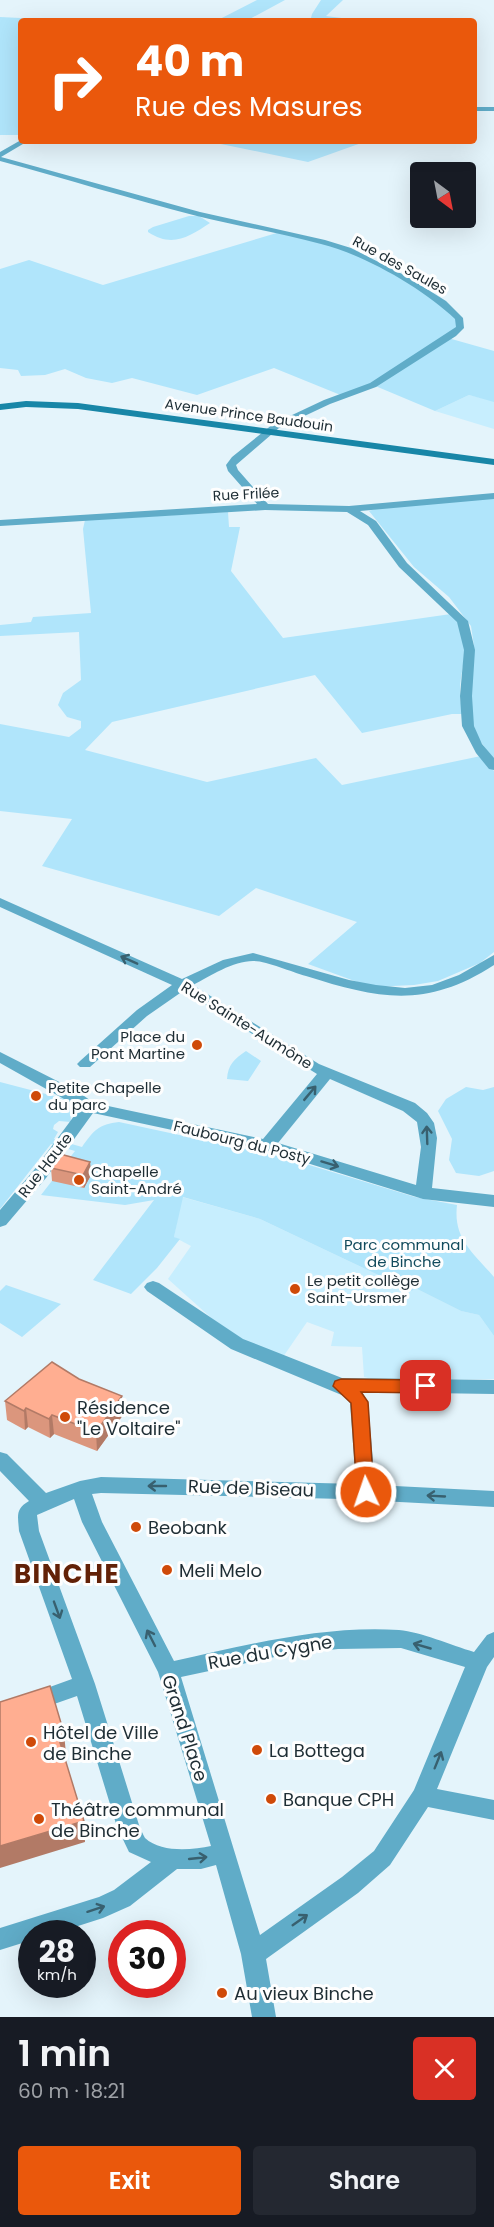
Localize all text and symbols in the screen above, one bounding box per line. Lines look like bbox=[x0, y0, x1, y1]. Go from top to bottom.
text: 40 m bbox=[135, 32, 244, 91]
icon: right bbox=[36, 42, 114, 120]
text: Rue des Masures bbox=[135, 88, 363, 125]
north arrow bbox=[410, 162, 476, 228]
map controls bbox=[410, 162, 476, 228]
street label: Rue des Saules bbox=[349, 231, 451, 299]
street label: Avenue Prince Baudouin bbox=[164, 393, 334, 437]
street label: Rue Frilée bbox=[212, 482, 280, 506]
one-way arrow bbox=[120, 953, 138, 965]
street label: Rue Sainte-Aumône bbox=[177, 976, 317, 1074]
place label: Place du Pont Martine bbox=[91, 1026, 185, 1064]
marker: Place du Pont Martine bbox=[190, 1038, 204, 1052]
place label: Petite Chapelle du parc bbox=[48, 1077, 161, 1115]
one-way arrow bbox=[303, 1086, 317, 1101]
marker: Petite Chapelle du parc bbox=[29, 1089, 43, 1103]
street label: Faubourg du Posty bbox=[171, 1115, 313, 1169]
one-way arrow bbox=[422, 1126, 433, 1145]
street label: Rue Haute bbox=[13, 1128, 77, 1202]
one-way arrow bbox=[320, 1159, 339, 1170]
place label: Chapelle Saint-André bbox=[91, 1161, 182, 1199]
marker: Chapelle Saint-André bbox=[72, 1173, 86, 1187]
park label: Parc communal de Binche bbox=[344, 1234, 464, 1272]
place label: Le petit collège Saint-Ursmer bbox=[307, 1270, 420, 1308]
marker: Le petit collège Saint-Ursmer bbox=[288, 1282, 302, 1296]
pin bbox=[400, 1360, 451, 1411]
icon: arrive bbox=[409, 1369, 442, 1402]
place label: Résidence "Le Voltaire" bbox=[77, 1395, 180, 1441]
marker: Résidence "Le Voltaire" bbox=[58, 1410, 72, 1424]
position arrow bbox=[334, 1460, 398, 1524]
street label: Rue de Biseau bbox=[187, 1473, 315, 1503]
one-way arrow bbox=[147, 1480, 167, 1492]
one-way arrow bbox=[426, 1490, 446, 1501]
place label: Beobank bbox=[148, 1515, 228, 1540]
marker: Beobank bbox=[129, 1520, 143, 1534]
district label: BINCHE bbox=[14, 1556, 120, 1592]
place label: Meli Melo bbox=[179, 1558, 262, 1583]
marker: Meli Melo bbox=[160, 1563, 174, 1577]
one-way arrow bbox=[53, 1600, 64, 1619]
one-way arrow bbox=[144, 1629, 156, 1647]
street label: Rue du Cygne bbox=[206, 1629, 334, 1675]
one-way arrow bbox=[413, 1639, 432, 1651]
street label: Grand Place bbox=[156, 1672, 214, 1784]
place label: Hôtel de Ville de Binche bbox=[43, 1720, 159, 1766]
marker: Hôtel de Ville de Binche bbox=[24, 1735, 38, 1749]
place label: La Bottega bbox=[269, 1738, 365, 1763]
marker: La Bottega bbox=[250, 1743, 264, 1757]
one-way arrow bbox=[433, 1751, 444, 1770]
place label: Banque CPH bbox=[283, 1787, 394, 1812]
marker: Banque CPH bbox=[264, 1792, 278, 1806]
place label: Théâtre communal de Binche bbox=[51, 1797, 224, 1843]
marker: Théâtre communal de Binche bbox=[32, 1812, 46, 1826]
one-way arrow bbox=[188, 1852, 207, 1863]
one-way arrow bbox=[86, 1903, 105, 1914]
one-way arrow bbox=[292, 1914, 308, 1926]
speed limit sign: 30 bbox=[108, 1920, 186, 1998]
text: 28 bbox=[39, 1930, 75, 1973]
text: km/h bbox=[37, 1964, 77, 1985]
place label: Au vieux Binche bbox=[234, 1981, 374, 2006]
marker: Au vieux Binche bbox=[215, 1986, 229, 2000]
text: 1 min bbox=[18, 2028, 111, 2079]
button: close bbox=[413, 2037, 476, 2100]
text: 60 m · 18:21 bbox=[18, 2077, 125, 2105]
button: Exit bbox=[18, 2146, 241, 2215]
button: Share bbox=[253, 2146, 476, 2215]

